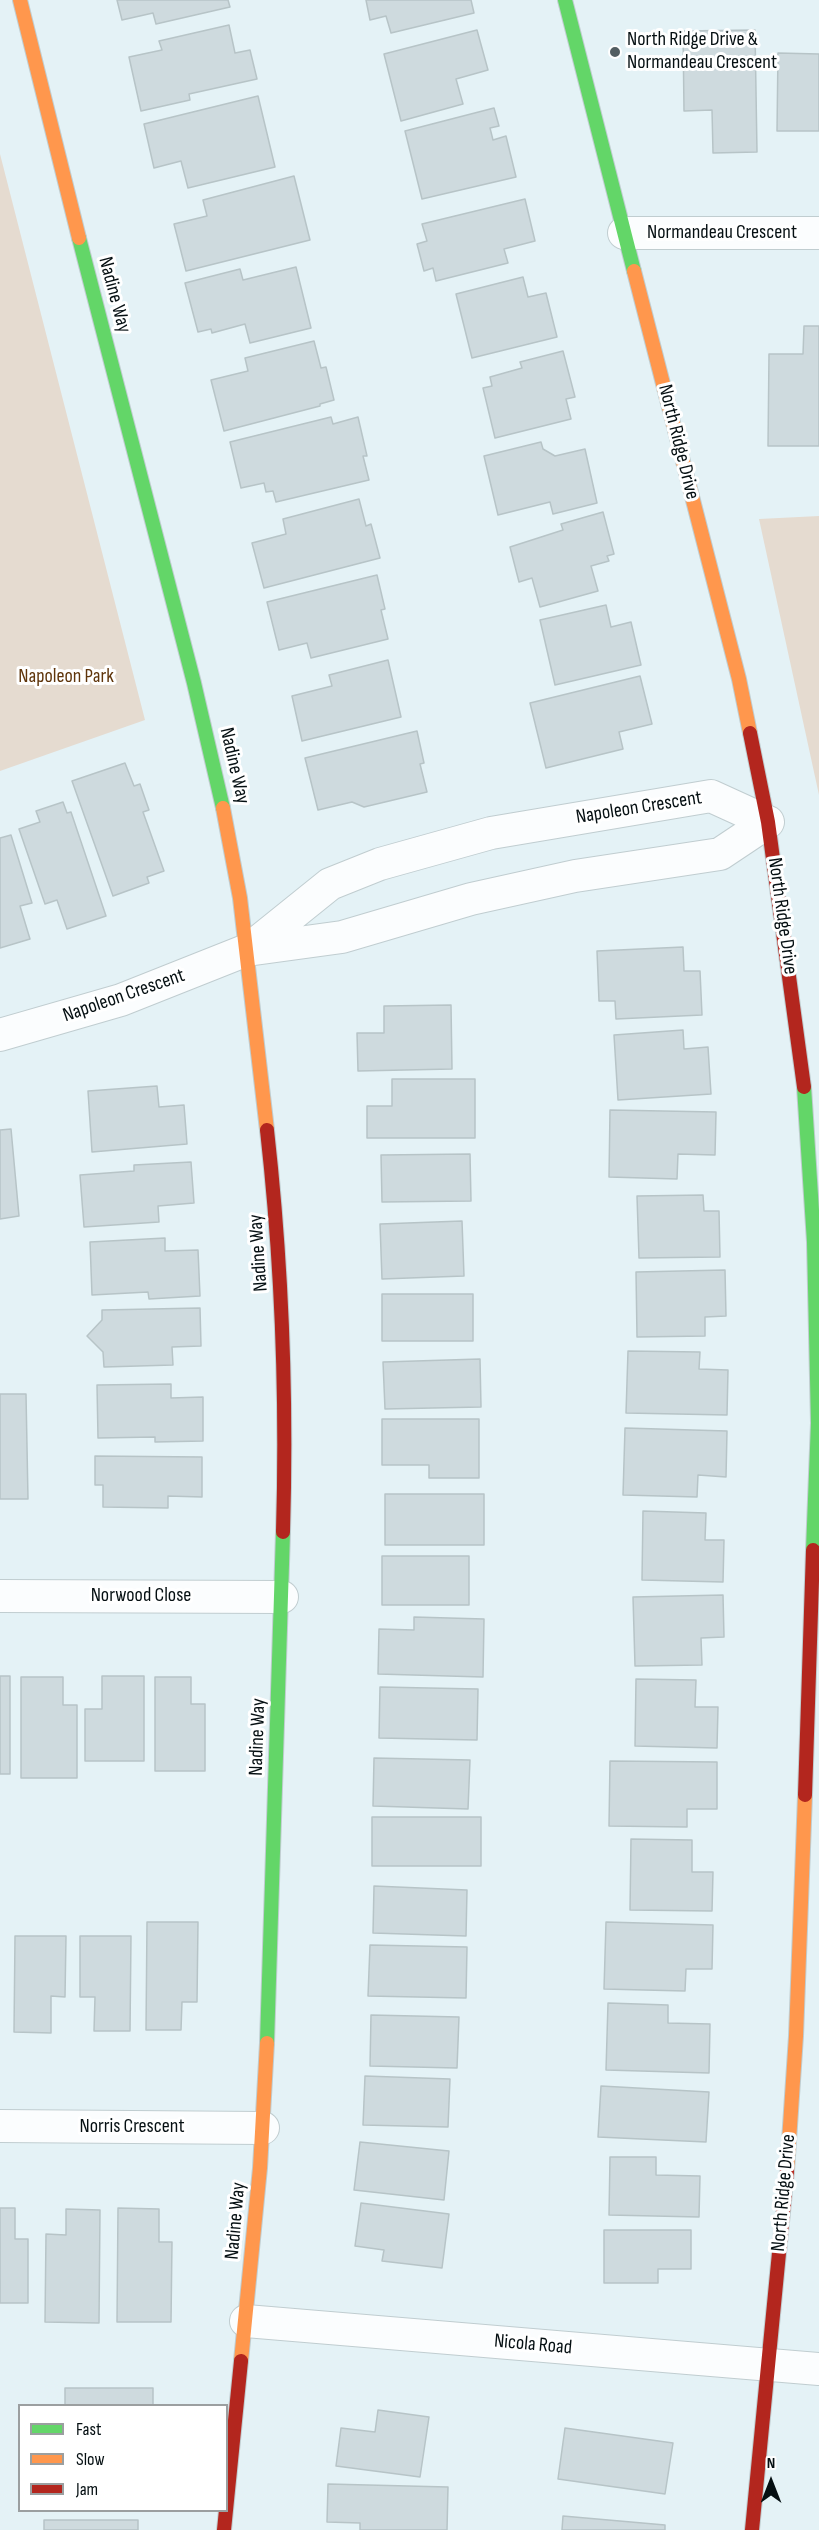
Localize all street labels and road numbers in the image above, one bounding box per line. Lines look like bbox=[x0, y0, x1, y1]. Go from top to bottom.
street label: Normandeau Crescent bbox=[647, 221, 797, 245]
street label: Nadine Way bbox=[92, 254, 136, 336]
street label: North Ridge Drive bbox=[652, 382, 704, 502]
street label: Nadine Way bbox=[214, 726, 254, 806]
street label: Napoleon Crescent bbox=[574, 786, 704, 830]
street label: North Ridge Drive bbox=[762, 856, 802, 976]
street label: Napoleon Crescent bbox=[60, 964, 188, 1028]
street label: Nadine Way bbox=[244, 1214, 274, 1292]
street label: Norwood Close bbox=[91, 1584, 191, 1608]
street label: Nadine Way bbox=[245, 1698, 271, 1776]
street label: Norris Crescent bbox=[79, 2115, 185, 2139]
street label: North Ridge Drive bbox=[767, 2133, 801, 2253]
street label: Nadine Way bbox=[221, 2181, 251, 2261]
street label: Nicola Road bbox=[493, 2330, 573, 2360]

